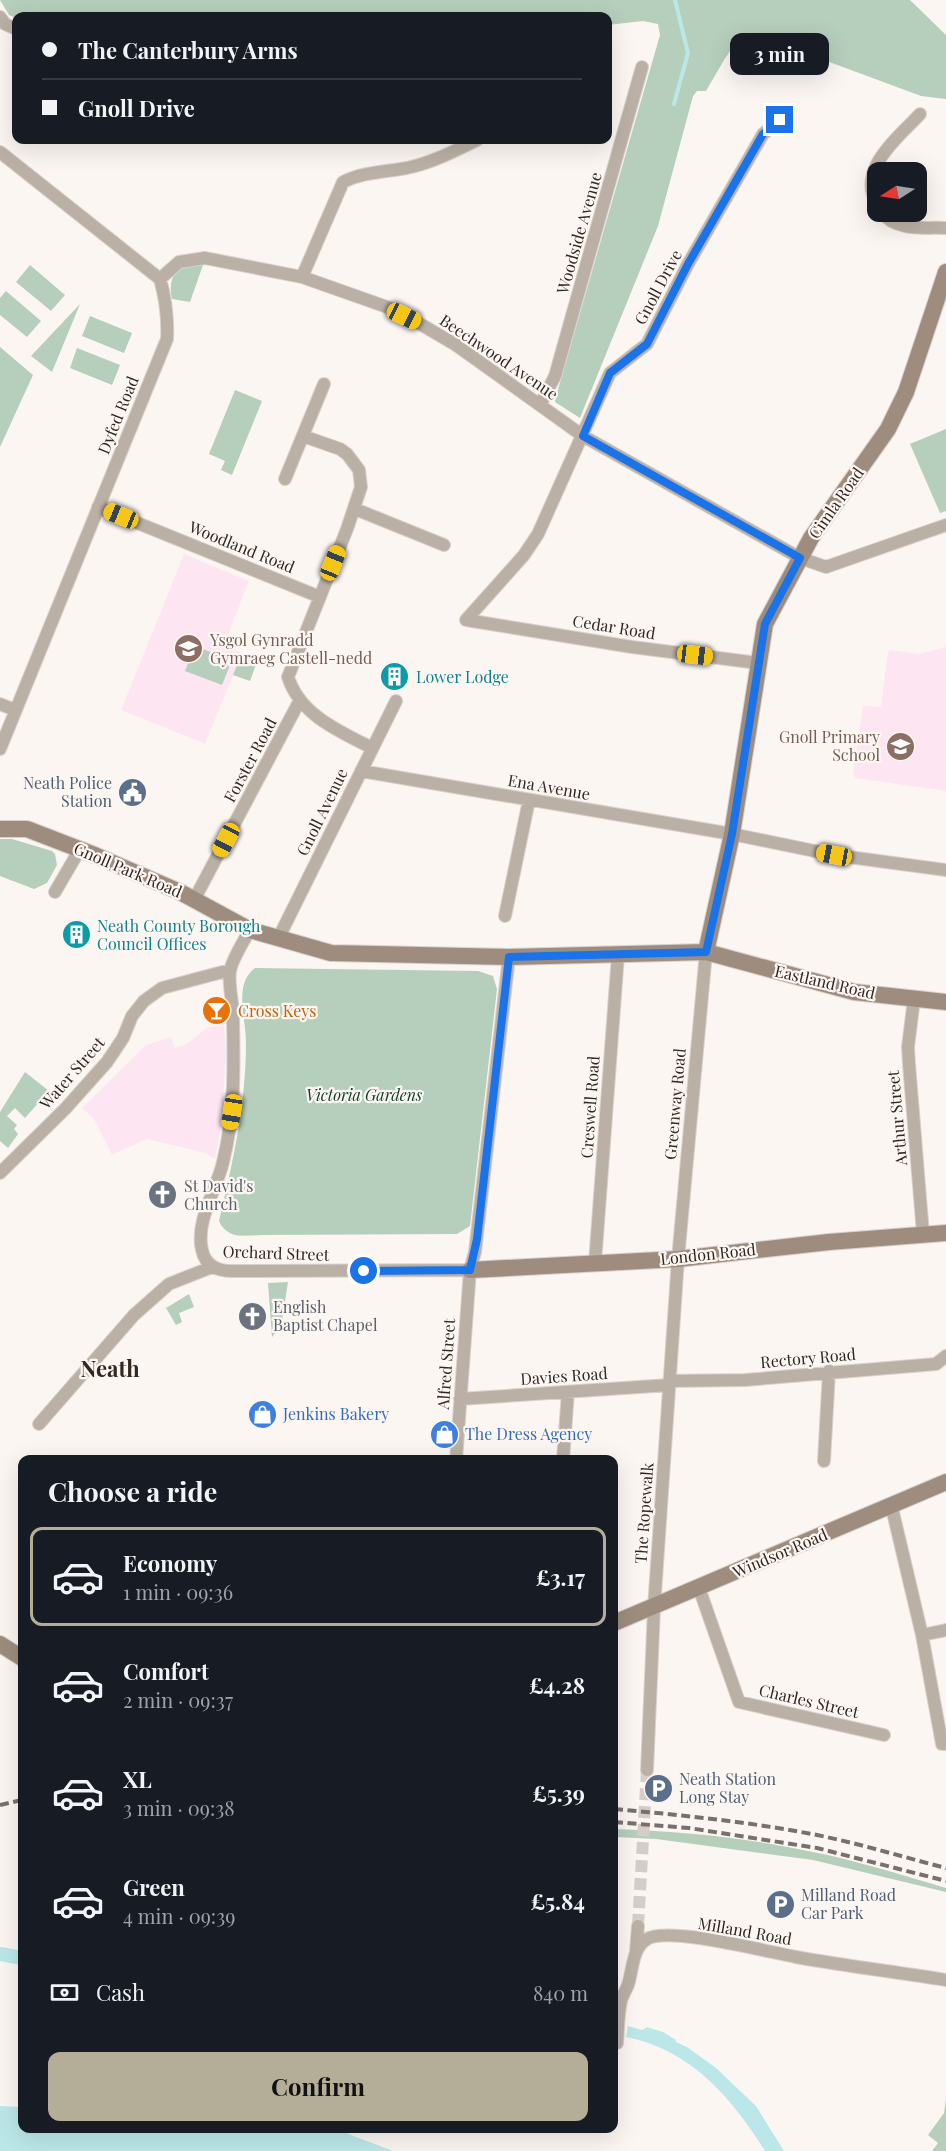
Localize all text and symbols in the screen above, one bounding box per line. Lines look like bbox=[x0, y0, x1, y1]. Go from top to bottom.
callout: 3 min bbox=[730, 33, 830, 75]
text: The Canterbury Arms bbox=[78, 35, 298, 65]
text: 3 min bbox=[754, 40, 805, 67]
text: Gnoll Drive bbox=[78, 93, 195, 123]
route end bbox=[766, 106, 793, 133]
north arrow bbox=[867, 162, 927, 222]
map controls bbox=[867, 162, 927, 222]
street label: Woodside Avenue bbox=[551, 170, 606, 297]
street label: Gnoll Drive bbox=[629, 246, 686, 328]
car bbox=[384, 300, 424, 332]
street label: Beechwood Avenue bbox=[436, 309, 563, 404]
street label: Dyfed Road bbox=[92, 373, 143, 457]
street label: Cimla Road bbox=[803, 463, 868, 543]
car bbox=[101, 501, 141, 531]
street label: Woodland Road bbox=[185, 515, 298, 577]
car bbox=[318, 543, 348, 583]
street label: Cedar Road bbox=[571, 610, 657, 643]
place label: Ysgol Gynradd Gymraeg Castell-nedd bbox=[209, 629, 372, 668]
school or university icon: Ysgol Gynradd Gymraeg Castell-nedd bbox=[173, 633, 205, 665]
car bbox=[676, 644, 714, 666]
building icon: Lower Lodge bbox=[379, 661, 411, 693]
place label: Lower Lodge bbox=[416, 666, 509, 687]
street label: Forster Road bbox=[219, 714, 281, 806]
place label: Gnoll Primary School bbox=[779, 726, 880, 765]
school or university icon: Gnoll Primary School bbox=[885, 730, 917, 762]
street label: Gnoll Avenue bbox=[291, 765, 352, 859]
street label: Ena Avenue bbox=[506, 769, 592, 804]
place label: Neath Police Station bbox=[23, 772, 112, 811]
public building icon: Neath Police Station bbox=[117, 776, 149, 808]
car bbox=[210, 820, 242, 860]
street label: Gnoll Park Road bbox=[71, 837, 185, 902]
car bbox=[815, 843, 853, 867]
place label: Neath County Borough Council Offices bbox=[97, 915, 261, 954]
building icon: Neath County Borough Council Offices bbox=[60, 919, 92, 951]
street label: Eastland Road bbox=[773, 960, 877, 1003]
bar icon: Cross Keys bbox=[201, 995, 233, 1027]
place label: Cross Keys bbox=[238, 1000, 316, 1021]
street label: Water Street bbox=[34, 1032, 109, 1114]
street label: Greenway Road bbox=[659, 1047, 690, 1161]
street label: Creswell Road bbox=[575, 1055, 604, 1159]
street label: Arthur Street bbox=[882, 1069, 911, 1167]
park label: Victoria Gardens bbox=[306, 1084, 422, 1105]
car bbox=[220, 1093, 244, 1131]
place label: St David's Church bbox=[184, 1175, 253, 1214]
church icon: St David's Church bbox=[147, 1179, 179, 1211]
street label: London Road bbox=[659, 1238, 757, 1269]
street label: Orchard Street bbox=[222, 1240, 330, 1265]
route start bbox=[350, 1257, 377, 1284]
place label: English Baptist Chapel bbox=[273, 1296, 378, 1335]
church icon: English Baptist Chapel bbox=[236, 1300, 268, 1332]
street label: Alfred Street bbox=[432, 1317, 459, 1411]
street label: Rectory Road bbox=[759, 1343, 857, 1372]
district label: Neath bbox=[80, 1353, 140, 1383]
street label: Davies Road bbox=[520, 1362, 608, 1389]
shop icon: Jenkins Bakery bbox=[246, 1398, 278, 1430]
place label: Jenkins Bakery bbox=[282, 1403, 389, 1424]
shop icon: The Dress Agency bbox=[428, 1418, 460, 1450]
place label: The Dress Agency bbox=[465, 1423, 592, 1444]
street label: The Ropewalk bbox=[629, 1461, 658, 1564]
text: Choose a ride bbox=[48, 1473, 217, 1509]
street label: Windsor Road bbox=[728, 1523, 830, 1582]
text: Economy bbox=[123, 1548, 217, 1578]
icon: car bbox=[51, 1550, 105, 1604]
text: £3.17 bbox=[536, 1562, 585, 1592]
text: 1 min · 09:36 bbox=[123, 1578, 233, 1605]
text: Comfort bbox=[123, 1656, 209, 1686]
icon: car bbox=[51, 1658, 105, 1712]
text: £4.28 bbox=[529, 1670, 585, 1700]
street label: Charles Street bbox=[757, 1679, 861, 1722]
text: 2 min · 09:37 bbox=[123, 1686, 233, 1713]
text: XL bbox=[123, 1764, 152, 1794]
icon: car bbox=[51, 1766, 105, 1820]
place label: Neath Station Long Stay bbox=[679, 1768, 777, 1807]
parking icon: Neath Station Long Stay bbox=[642, 1772, 674, 1804]
text: £5.39 bbox=[532, 1778, 585, 1808]
text: 3 min · 09:38 bbox=[123, 1794, 235, 1821]
text: Green bbox=[123, 1872, 185, 1902]
icon: car bbox=[51, 1874, 105, 1928]
place label: Milland Road Car Park bbox=[801, 1884, 896, 1923]
text: £5.84 bbox=[530, 1886, 585, 1916]
parking icon: Milland Road Car Park bbox=[764, 1888, 796, 1920]
text: 4 min · 09:39 bbox=[123, 1902, 235, 1929]
street label: Milland Road bbox=[696, 1912, 794, 1949]
icon: cash bbox=[48, 1976, 81, 2009]
text: Cash bbox=[96, 1977, 145, 2007]
text: 840 m bbox=[533, 1979, 588, 2006]
button: Confirm bbox=[48, 2052, 588, 2121]

